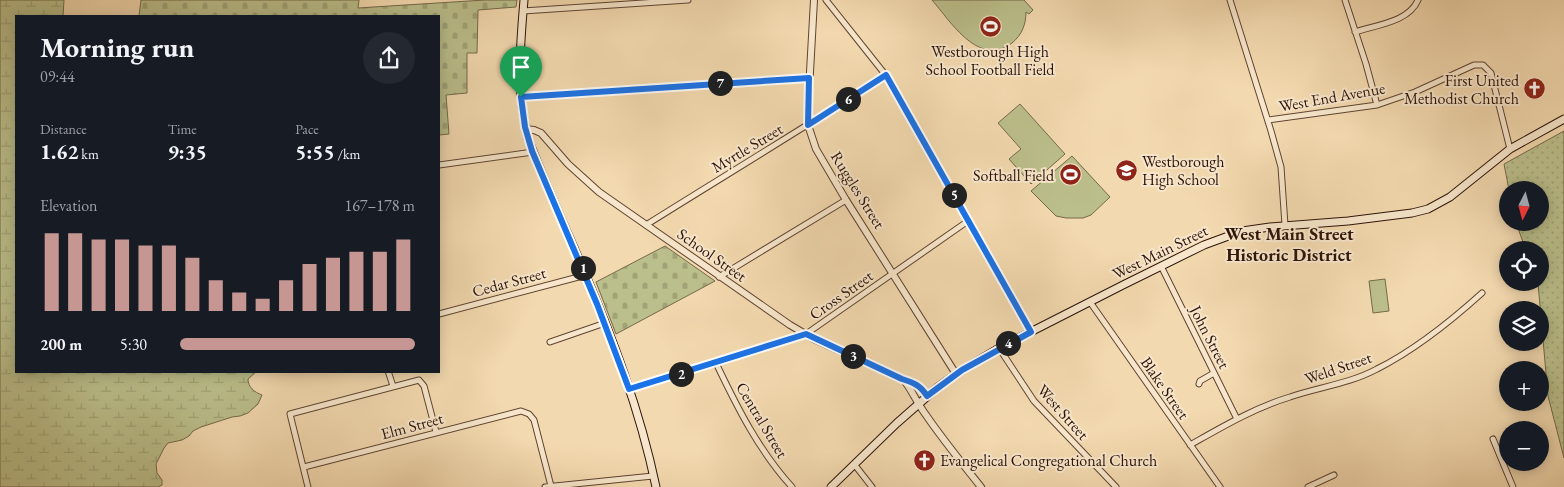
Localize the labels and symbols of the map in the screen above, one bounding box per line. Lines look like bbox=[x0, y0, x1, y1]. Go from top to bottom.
sports icon: Westborough High School Football Field bbox=[978, 15, 1002, 39]
place label: Westborough High School Football Field bbox=[926, 41, 1055, 80]
pin bbox=[500, 46, 542, 97]
pin: 7 bbox=[708, 70, 732, 96]
place label: First United Methodist Church bbox=[1404, 70, 1520, 109]
street label: West End Avenue bbox=[1277, 77, 1387, 117]
church icon: First United Methodist Church bbox=[1523, 77, 1547, 101]
pin: 6 bbox=[836, 86, 860, 112]
street label: Myrtle Street bbox=[707, 119, 787, 177]
street label: Ruggles Street bbox=[826, 147, 890, 233]
place label: Westborough High School bbox=[1142, 151, 1225, 190]
school or university icon: Westborough High School bbox=[1114, 158, 1138, 182]
sports icon: Softball Field bbox=[1058, 163, 1082, 187]
place label: Softball Field bbox=[973, 165, 1055, 186]
north arrow bbox=[1499, 181, 1549, 231]
pin: 5 bbox=[942, 182, 966, 208]
street label: West Main Street bbox=[1109, 220, 1211, 284]
district label: West Main Street Historic District bbox=[1224, 222, 1354, 266]
street label: School Street bbox=[673, 223, 751, 287]
pin: 1 bbox=[570, 256, 596, 280]
street label: Cedar Street bbox=[470, 262, 548, 302]
street label: Cross Street bbox=[805, 265, 877, 325]
street label: John Street bbox=[1184, 300, 1235, 372]
pin: 4 bbox=[996, 330, 1020, 356]
pin: 3 bbox=[840, 344, 866, 368]
street label: Weld Street bbox=[1302, 347, 1374, 389]
street label: Blake Street bbox=[1136, 353, 1194, 423]
pin: 2 bbox=[668, 362, 694, 386]
street label: Central Street bbox=[731, 378, 793, 462]
street label: West Street bbox=[1032, 380, 1094, 444]
street label: Elm Street bbox=[379, 408, 445, 444]
church icon: Evangelical Congregational Church bbox=[912, 448, 936, 472]
place label: Evangelical Congregational Church bbox=[940, 450, 1157, 471]

